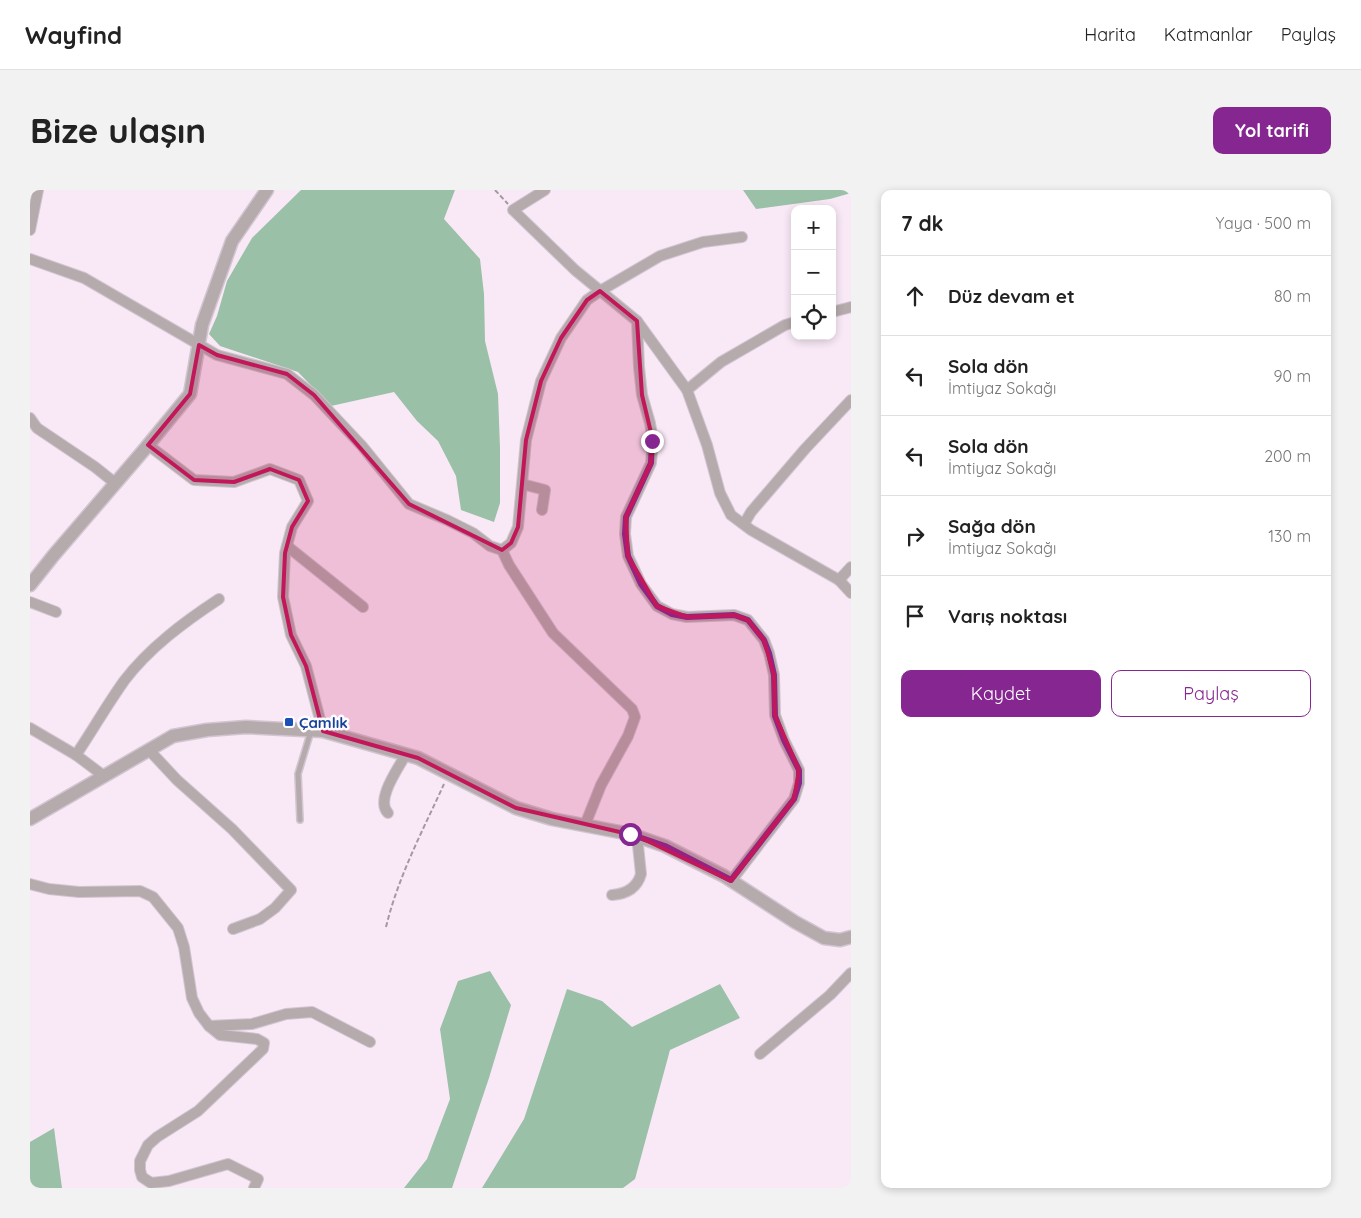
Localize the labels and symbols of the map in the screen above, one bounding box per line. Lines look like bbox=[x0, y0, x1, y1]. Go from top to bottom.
route end bbox=[641, 430, 664, 453]
place label: Çamlık bbox=[299, 713, 348, 732]
marker: Çamlık bbox=[283, 716, 295, 728]
route start bbox=[619, 823, 642, 846]

